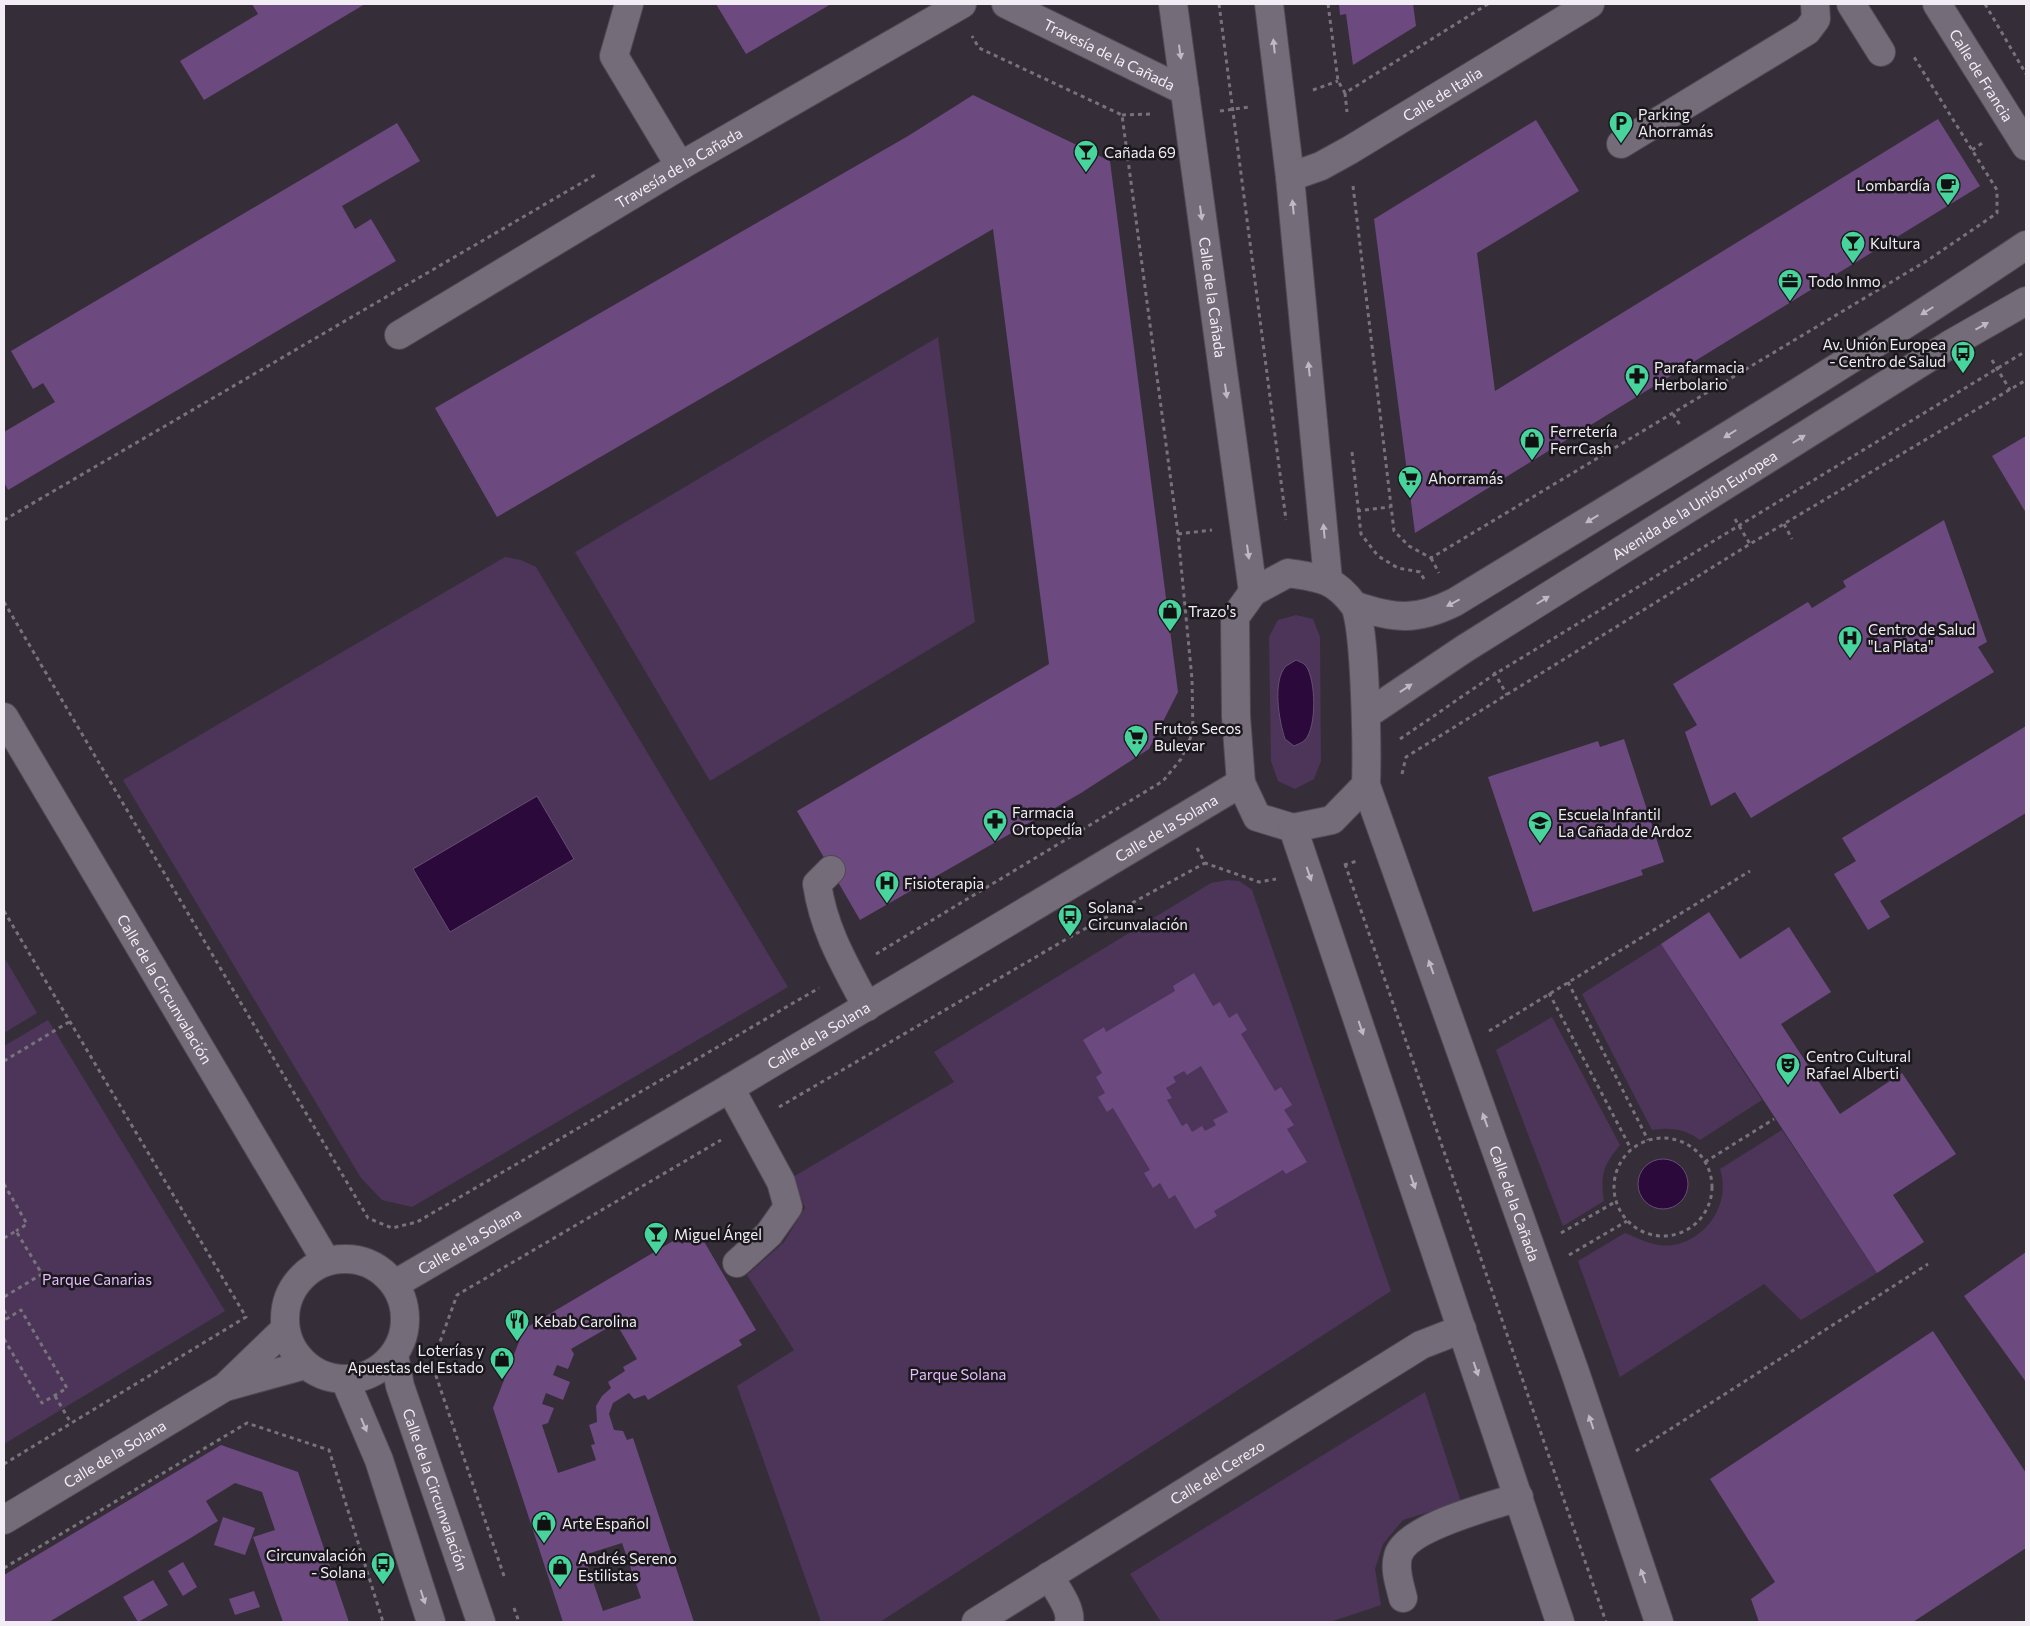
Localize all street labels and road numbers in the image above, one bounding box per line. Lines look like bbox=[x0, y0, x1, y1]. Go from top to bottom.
street label: Travesía de la Cañada bbox=[1041, 15, 1178, 94]
street label: Calle de Francia bbox=[1946, 26, 2017, 125]
street label: Calle de Italia bbox=[1399, 63, 1485, 125]
street label: Travesía de la Cañada bbox=[612, 123, 745, 212]
street label: Calle de la Cañada bbox=[1196, 236, 1230, 359]
street label: Avenida de la Unión Europea bbox=[1608, 446, 1780, 563]
street label: Calle de la Solana bbox=[1111, 790, 1221, 865]
street label: Calle de la Circunvalación bbox=[114, 911, 216, 1067]
street label: Calle de la Solana bbox=[764, 998, 873, 1073]
street label: Calle de la Cañada bbox=[1486, 1143, 1544, 1264]
street label: Calle de la Solana bbox=[414, 1203, 524, 1278]
street label: Calle de la Circunvalación bbox=[399, 1406, 472, 1573]
street label: Calle de la Solana bbox=[60, 1416, 169, 1491]
street label: Calle del Cerezo bbox=[1166, 1436, 1268, 1508]

